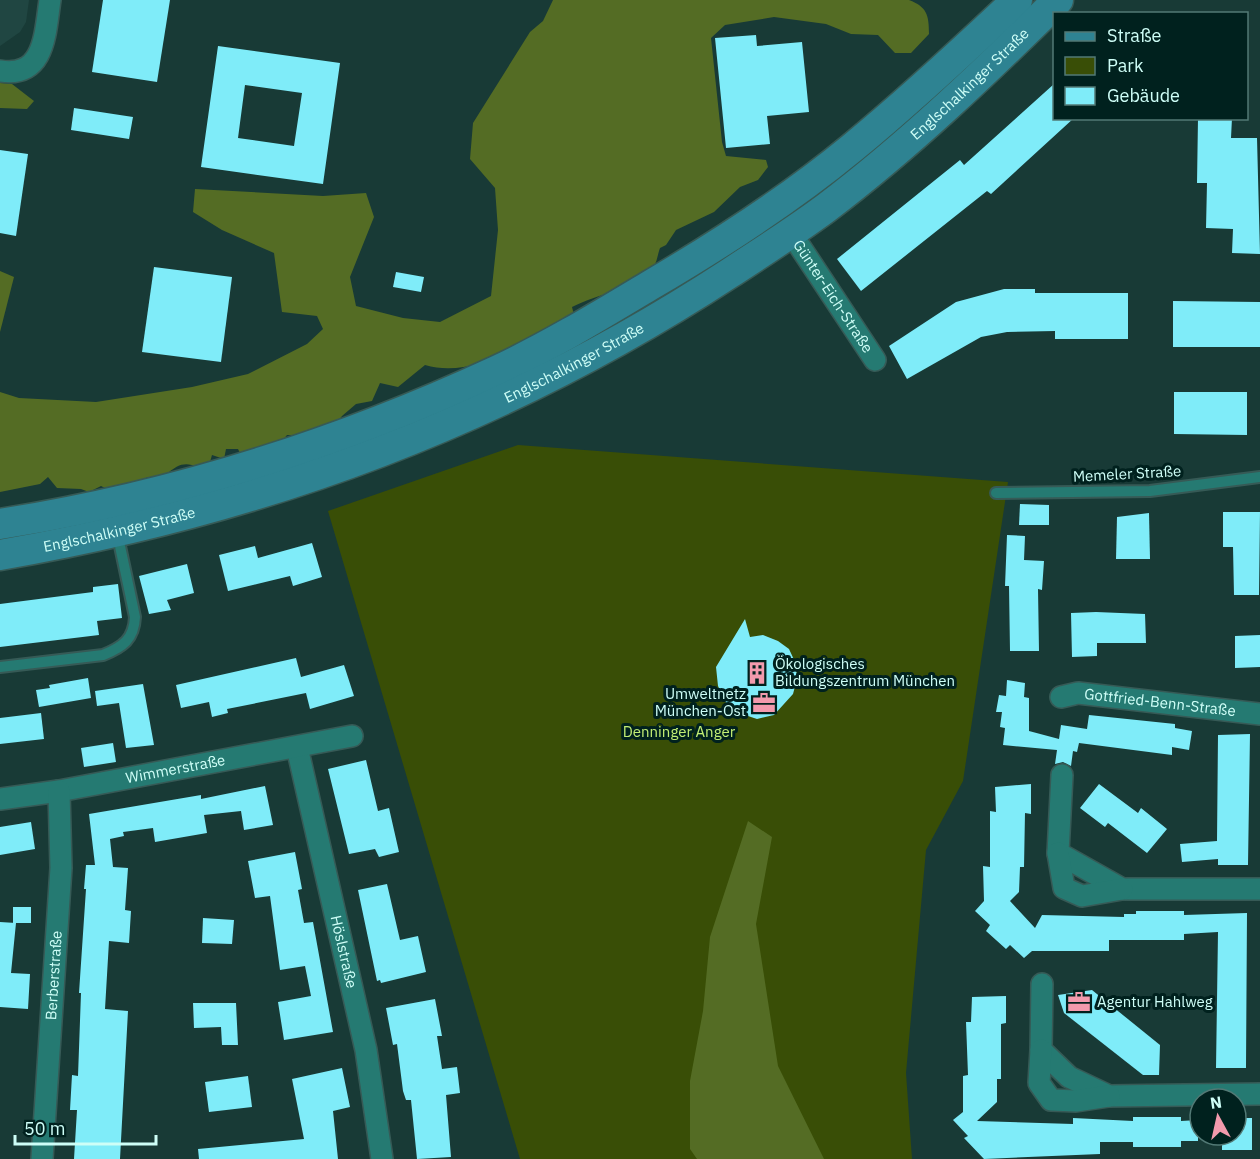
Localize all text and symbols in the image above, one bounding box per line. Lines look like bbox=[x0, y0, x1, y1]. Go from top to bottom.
legend bbox=[1053, 12, 1248, 120]
street label: Englschalkinger Straße bbox=[906, 24, 1033, 144]
text: Straße bbox=[1107, 24, 1161, 47]
text: Park bbox=[1107, 54, 1144, 77]
text: Gebäude bbox=[1107, 84, 1180, 107]
street label: Günter-Eich-Straße bbox=[789, 236, 878, 356]
street label: Englschalkinger Straße bbox=[501, 318, 647, 407]
street label: Memeler Straße bbox=[1072, 461, 1182, 486]
street label: Englschalkinger Straße bbox=[42, 502, 197, 556]
place label: Ökologisches Bildungszentrum München bbox=[775, 654, 955, 690]
building icon: Ökologisches Bildungszentrum München bbox=[744, 660, 770, 686]
place label: Umweltnetz München-Ost bbox=[655, 684, 746, 720]
street label: Gottfried-Benn-Straße bbox=[1083, 684, 1237, 720]
office icon: Umweltnetz München-Ost bbox=[751, 690, 777, 716]
park label: Denninger Anger bbox=[623, 722, 736, 741]
street label: Wimmerstraße bbox=[124, 750, 227, 787]
street label: Höslstraße bbox=[327, 913, 362, 990]
street label: Berberstraße bbox=[41, 930, 66, 1021]
office icon: Agentur Hahlweg bbox=[1066, 989, 1092, 1015]
place label: Agentur Hahlweg bbox=[1097, 992, 1213, 1011]
north arrow bbox=[1188, 1087, 1248, 1147]
text: N bbox=[1209, 1091, 1223, 1113]
scale bar bbox=[15, 1108, 156, 1146]
text: 50 m bbox=[24, 1117, 66, 1140]

